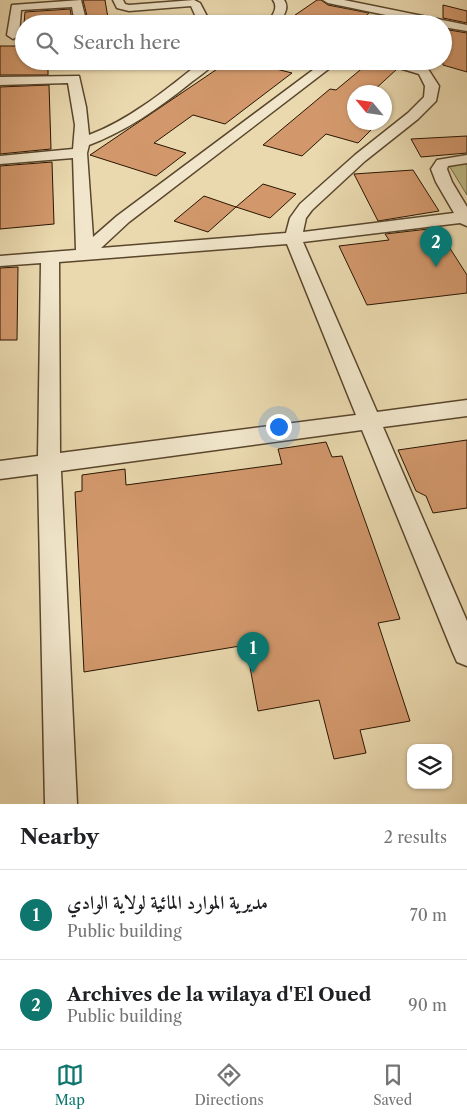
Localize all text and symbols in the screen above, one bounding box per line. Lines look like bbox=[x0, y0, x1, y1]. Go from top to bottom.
search box bbox=[15, 15, 452, 70]
icon: search bbox=[33, 29, 61, 57]
text: Search here bbox=[73, 31, 181, 54]
north arrow bbox=[347, 85, 392, 130]
pin: 2 bbox=[420, 226, 452, 267]
your location bbox=[266, 414, 292, 440]
pin: 1 bbox=[237, 632, 269, 673]
map controls bbox=[407, 744, 452, 789]
button: layers bbox=[407, 744, 452, 789]
text: Nearby bbox=[20, 824, 99, 849]
text: 2 results bbox=[384, 827, 447, 847]
text: مديرية الموارد المائية لولاية الوادي bbox=[67, 891, 268, 914]
text: 1 bbox=[32, 905, 40, 925]
text: 70 m bbox=[410, 905, 447, 925]
text: Public building bbox=[67, 921, 182, 941]
text: Archives de la wilaya d'El Oued bbox=[67, 983, 371, 1006]
text: 2 bbox=[31, 995, 41, 1015]
text: 90 m bbox=[408, 995, 447, 1015]
text: Public building bbox=[67, 1006, 182, 1026]
tab: Map bbox=[55, 1061, 85, 1109]
tab: Directions bbox=[194, 1061, 264, 1109]
tab: Saved bbox=[373, 1061, 412, 1109]

